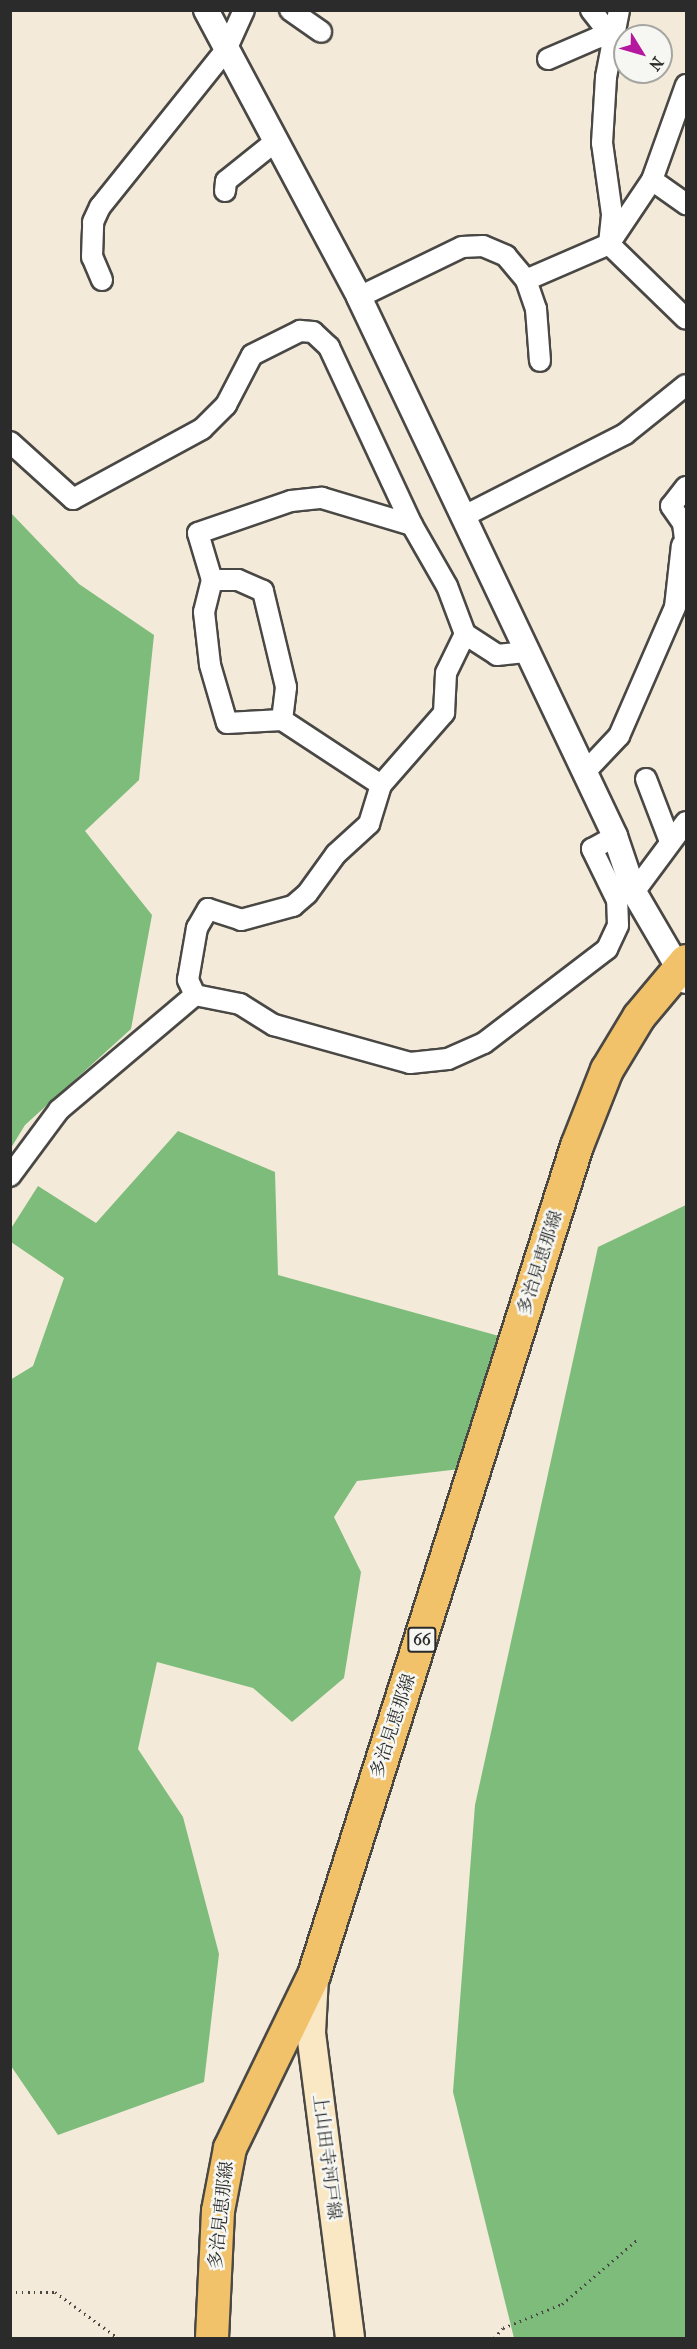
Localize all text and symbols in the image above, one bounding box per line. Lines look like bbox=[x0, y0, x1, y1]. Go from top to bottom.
north arrow bbox=[613, 24, 673, 84]
text: N bbox=[645, 53, 667, 74]
street label: 多治見恵那線 bbox=[514, 1208, 568, 1318]
road number: 66 bbox=[407, 1627, 437, 1653]
street label: 多治見恵那線 bbox=[367, 1671, 421, 1781]
street label: 上山田寺河戸線 bbox=[308, 2093, 344, 2221]
street label: 多治見恵那線 bbox=[206, 2160, 238, 2270]

